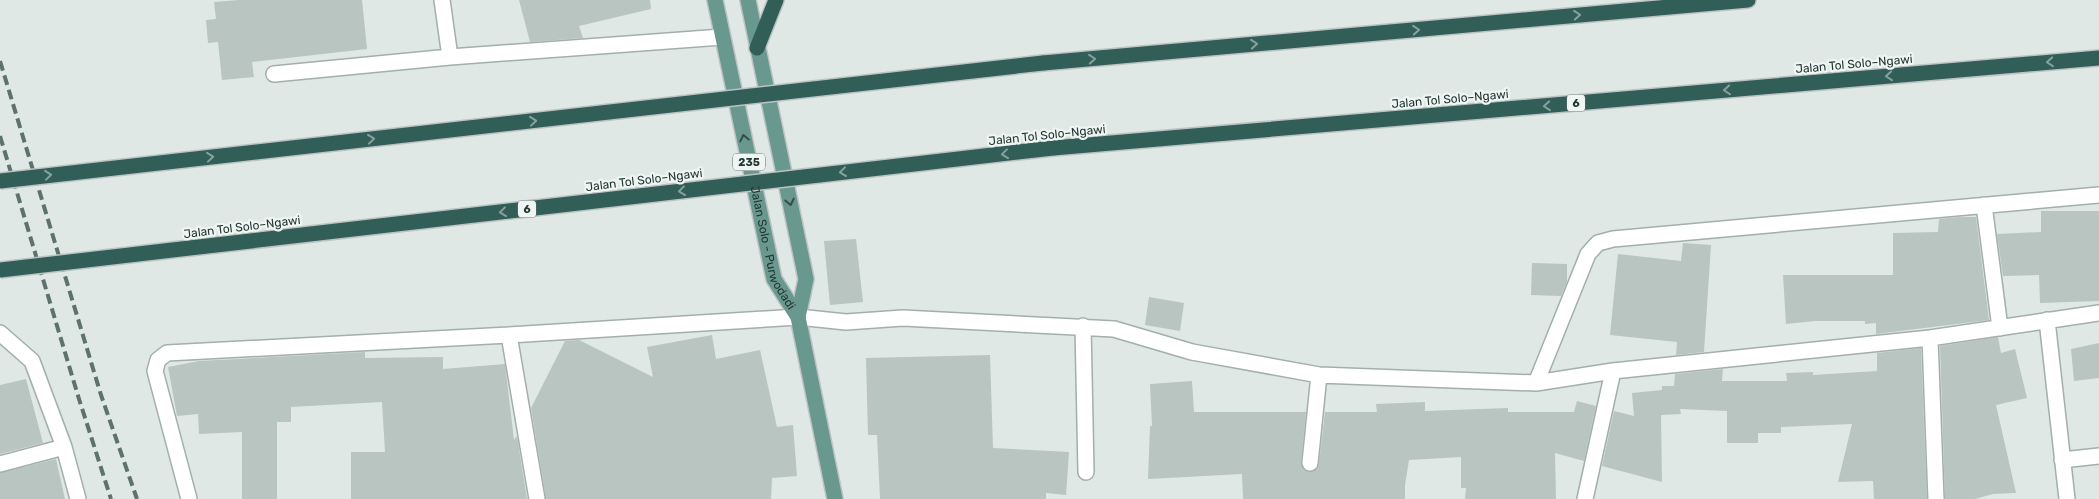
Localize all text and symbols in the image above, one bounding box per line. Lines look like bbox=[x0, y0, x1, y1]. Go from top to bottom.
one-way arrow bbox=[1574, 10, 1582, 21]
one-way arrow bbox=[1412, 24, 1420, 35]
one-way arrow bbox=[1250, 39, 1258, 50]
street label: Jalan Tol Solo–Ngawi bbox=[1795, 52, 1913, 76]
one-way arrow bbox=[1088, 53, 1096, 64]
one-way arrow bbox=[2046, 56, 2054, 67]
one-way arrow bbox=[1884, 70, 1892, 81]
one-way arrow bbox=[1722, 84, 1730, 95]
street label: Jalan Tol Solo–Ngawi bbox=[1391, 87, 1509, 111]
road number: 6 bbox=[1567, 95, 1585, 112]
one-way arrow bbox=[1543, 100, 1551, 111]
one-way arrow bbox=[529, 116, 537, 127]
street label: Jalan Tol Solo–Ngawi bbox=[988, 122, 1106, 148]
one-way arrow bbox=[368, 134, 376, 145]
one-way arrow bbox=[739, 134, 749, 143]
one-way arrow bbox=[1001, 148, 1009, 159]
one-way arrow bbox=[206, 152, 214, 163]
road number: 235 bbox=[733, 154, 765, 170]
street label: Jalan Tol Solo–Ngawi bbox=[585, 166, 703, 194]
one-way arrow bbox=[839, 166, 847, 177]
one-way arrow bbox=[45, 170, 53, 181]
one-way arrow bbox=[678, 185, 686, 196]
street label: Jalan Solo - Purwodadi bbox=[748, 185, 798, 312]
one-way arrow bbox=[784, 198, 795, 206]
road number: 6 bbox=[518, 200, 536, 218]
one-way arrow bbox=[499, 206, 507, 217]
street label: Jalan Tol Solo–Ngawi bbox=[183, 213, 301, 241]

